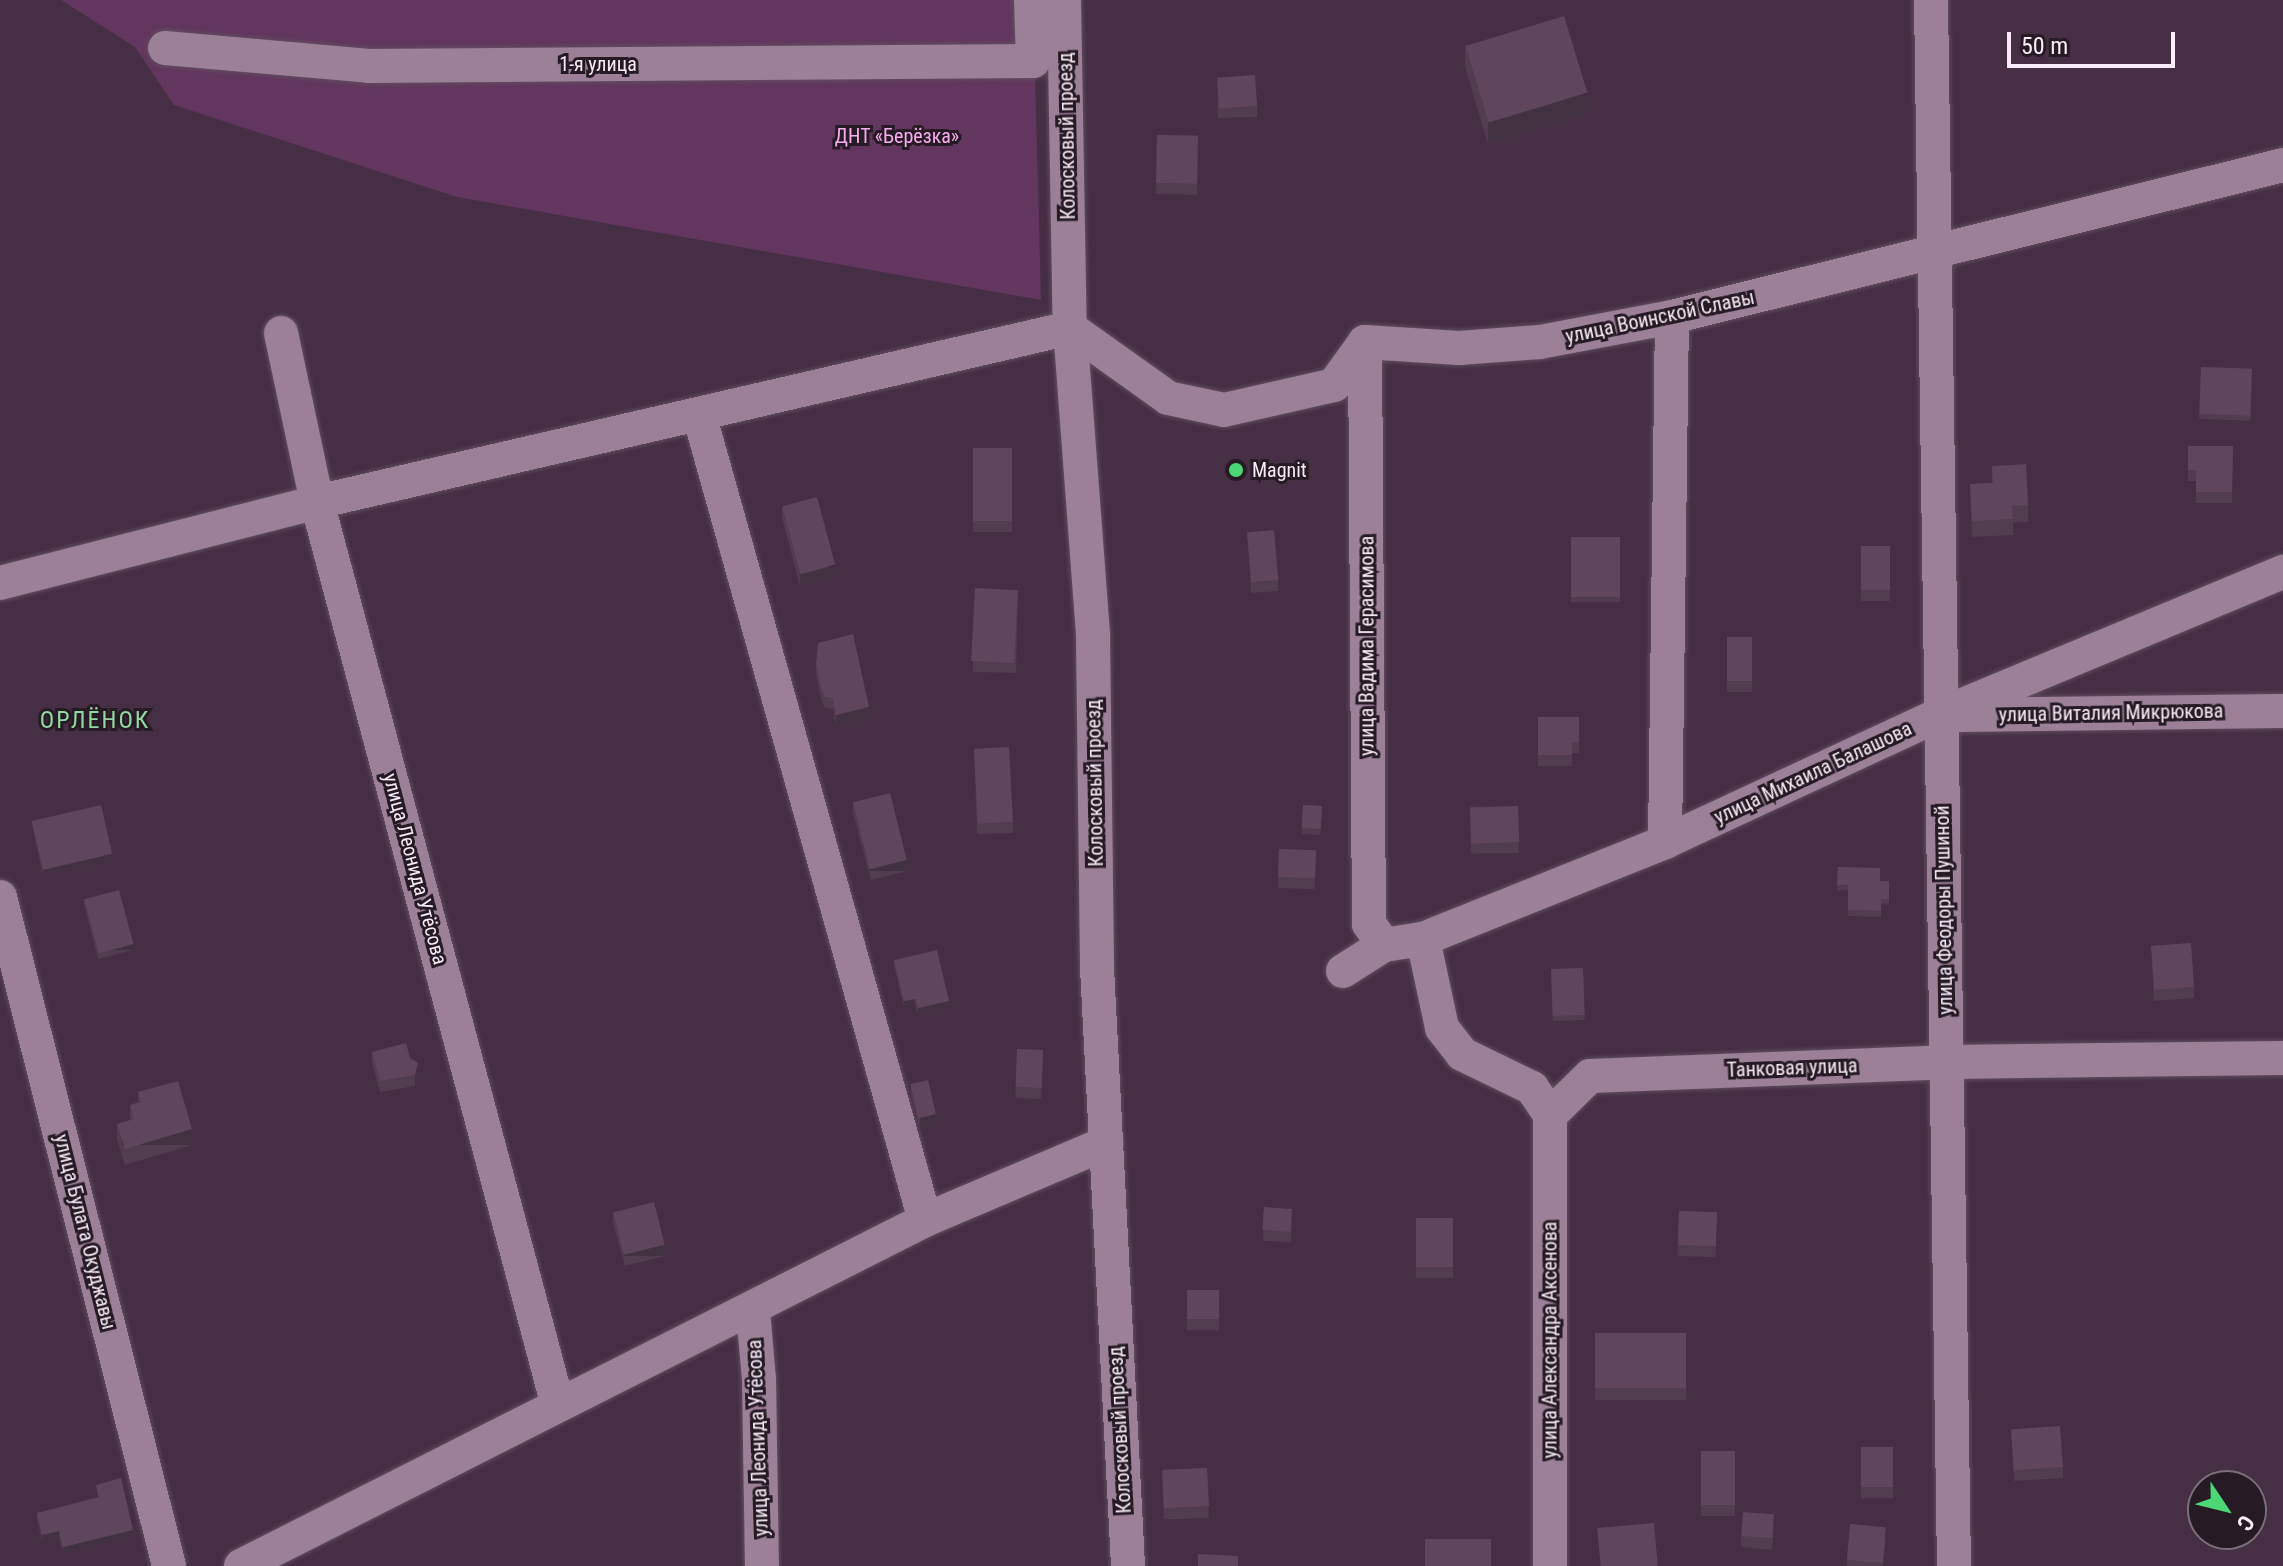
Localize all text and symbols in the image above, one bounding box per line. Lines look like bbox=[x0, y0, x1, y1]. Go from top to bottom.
scale bar bbox=[2011, 16, 2179, 66]
text: 50 m bbox=[2021, 32, 2068, 60]
street label: 1-я улица bbox=[559, 52, 637, 76]
street label: Колосковый проезд bbox=[1054, 52, 1080, 220]
park label: ДНТ «Берёзка» bbox=[835, 124, 959, 148]
street label: улица Воинской Славы bbox=[1563, 285, 1757, 349]
place label: Magnit bbox=[1252, 458, 1307, 482]
marker: Magnit bbox=[1227, 461, 1245, 479]
street label: улица Вадима Герасимова bbox=[1355, 536, 1379, 756]
street label: Колосковый проезд bbox=[1082, 699, 1108, 867]
street label: улица Виталия Микрюкова bbox=[1998, 699, 2224, 727]
district label: ОРЛЁНОК bbox=[40, 707, 150, 735]
street label: улица Михаила Балашова bbox=[1710, 717, 1916, 829]
street label: улица Леонида Утёсова bbox=[378, 771, 452, 967]
street label: улица Феодоры Пушиной bbox=[1930, 805, 1958, 1015]
street label: Танковая улица bbox=[1726, 1054, 1858, 1082]
street label: улица Булата Окуджавы bbox=[49, 1132, 121, 1332]
street label: улица Александра Аксенова bbox=[1538, 1222, 1562, 1458]
street label: улица Леонида Утёсова bbox=[743, 1339, 773, 1537]
street label: Колосковый проезд bbox=[1104, 1346, 1136, 1514]
north arrow bbox=[2187, 1470, 2267, 1550]
text: С bbox=[2232, 1511, 2259, 1535]

